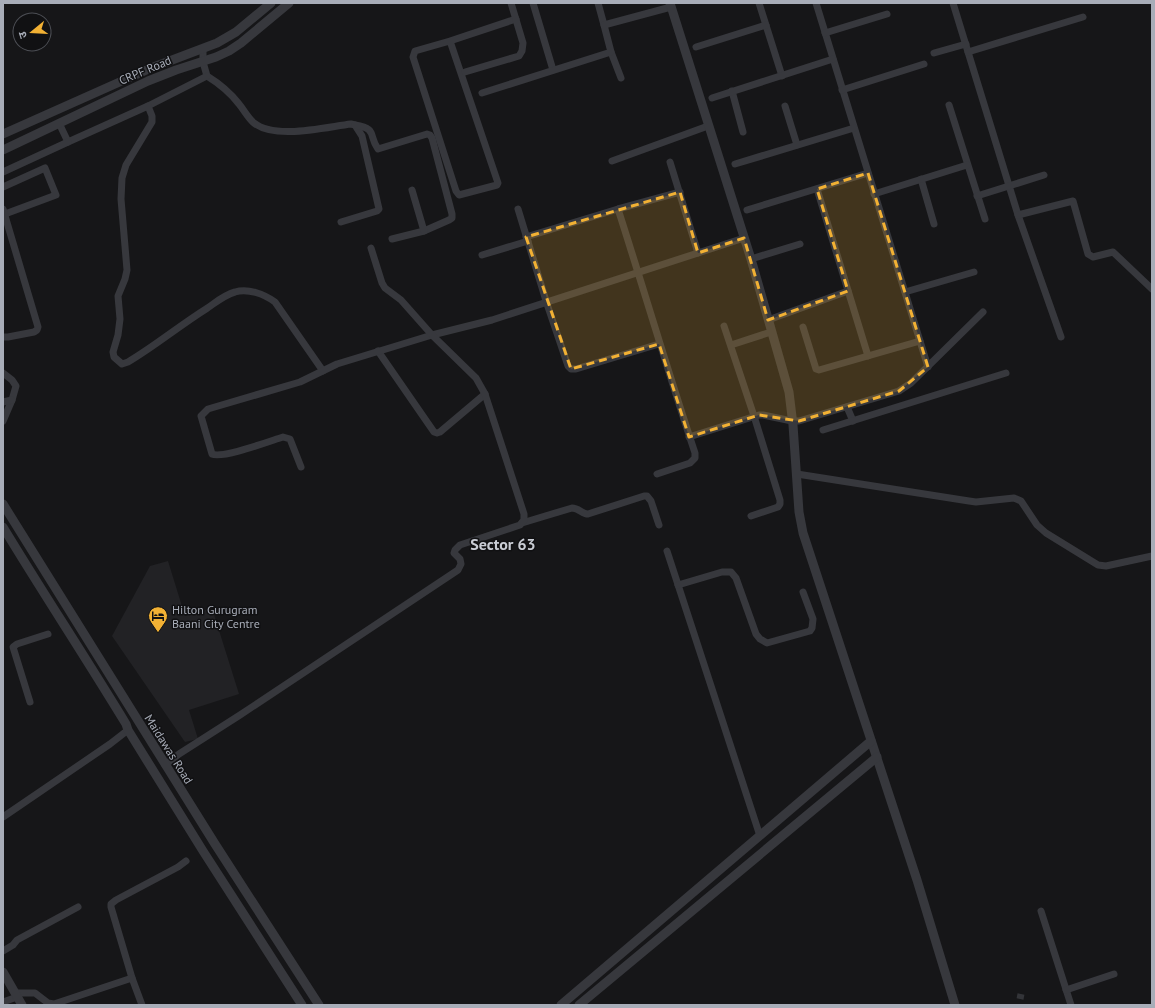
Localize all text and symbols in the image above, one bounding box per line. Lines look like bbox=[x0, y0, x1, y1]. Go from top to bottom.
north arrow bbox=[12, 12, 52, 52]
text: उ bbox=[15, 29, 30, 40]
street label: CRPF Road bbox=[117, 52, 173, 88]
district label: Sector 63 bbox=[470, 534, 536, 554]
place label: Hilton Gurugram Baani City Centre bbox=[172, 602, 260, 631]
hotel icon: Hilton Gurugram Baani City Centre bbox=[147, 605, 169, 633]
street label: Maidawas Road bbox=[142, 711, 196, 787]

